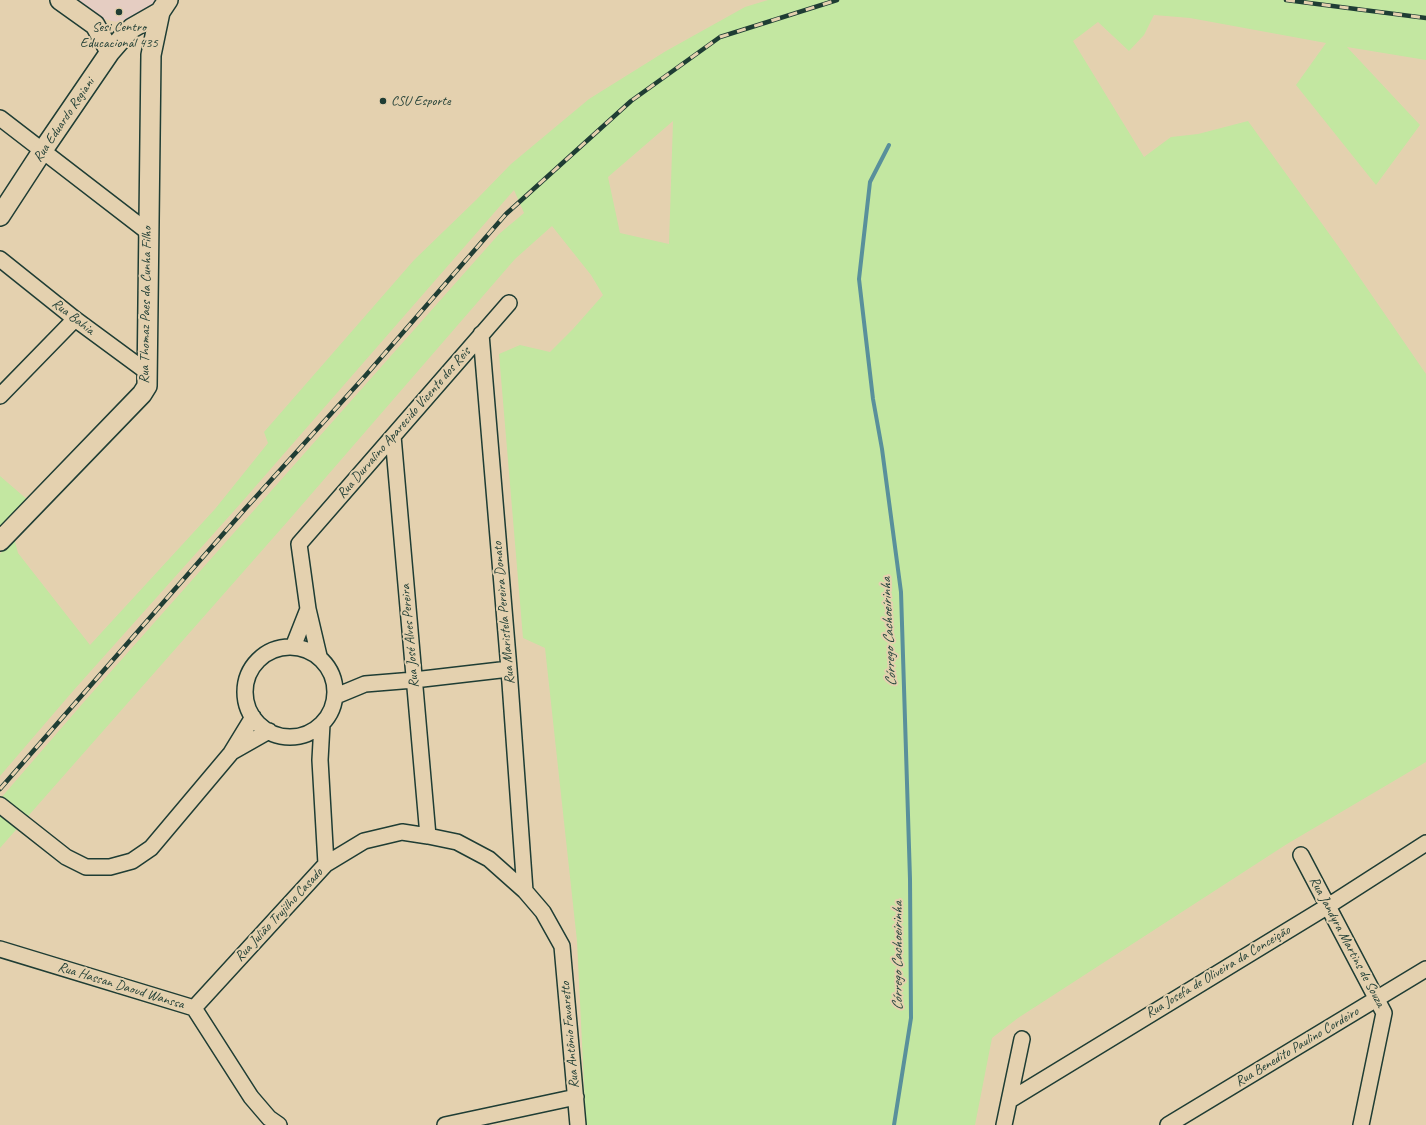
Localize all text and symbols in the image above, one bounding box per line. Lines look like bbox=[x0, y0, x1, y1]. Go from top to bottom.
marker: Sesi Centro Educacional 435 bbox=[114, 7, 124, 17]
place label: Sesi Centro Educacional 435 bbox=[80, 19, 158, 52]
street label: Rua Eduardo Regiani bbox=[30, 75, 98, 165]
place label: CSU Esporte bbox=[391, 93, 451, 109]
marker: CSU Esporte bbox=[378, 96, 388, 106]
street label: Rua Thomaz Paes da Cunha Filho bbox=[136, 226, 156, 384]
street label: Rua Bahia bbox=[48, 295, 98, 339]
street label: Rua Durvalino Aparecido Vicente dos Reis bbox=[334, 344, 474, 502]
street label: Rua Maristela Pereira Donato bbox=[489, 541, 519, 685]
water label: Córrego Cachoeirinha bbox=[877, 577, 901, 687]
street label: Rua José Alves Pereira bbox=[397, 583, 423, 689]
street label: Rua Julião Trujilho Casado bbox=[231, 865, 327, 965]
street label: Rua Jandyra Martins de Souza bbox=[1305, 874, 1389, 1010]
water label: Córrego Cachoeirinha bbox=[889, 902, 907, 1010]
street label: Rua Josefa de Oliveira da Conceição bbox=[1143, 922, 1293, 1022]
street label: Rua Hassan Daoud Wanssa bbox=[56, 959, 186, 1013]
street label: Rua Antônio Favaretto bbox=[557, 981, 583, 1089]
street label: Rua Benedito Paulino Cordeiro bbox=[1232, 1003, 1362, 1091]

